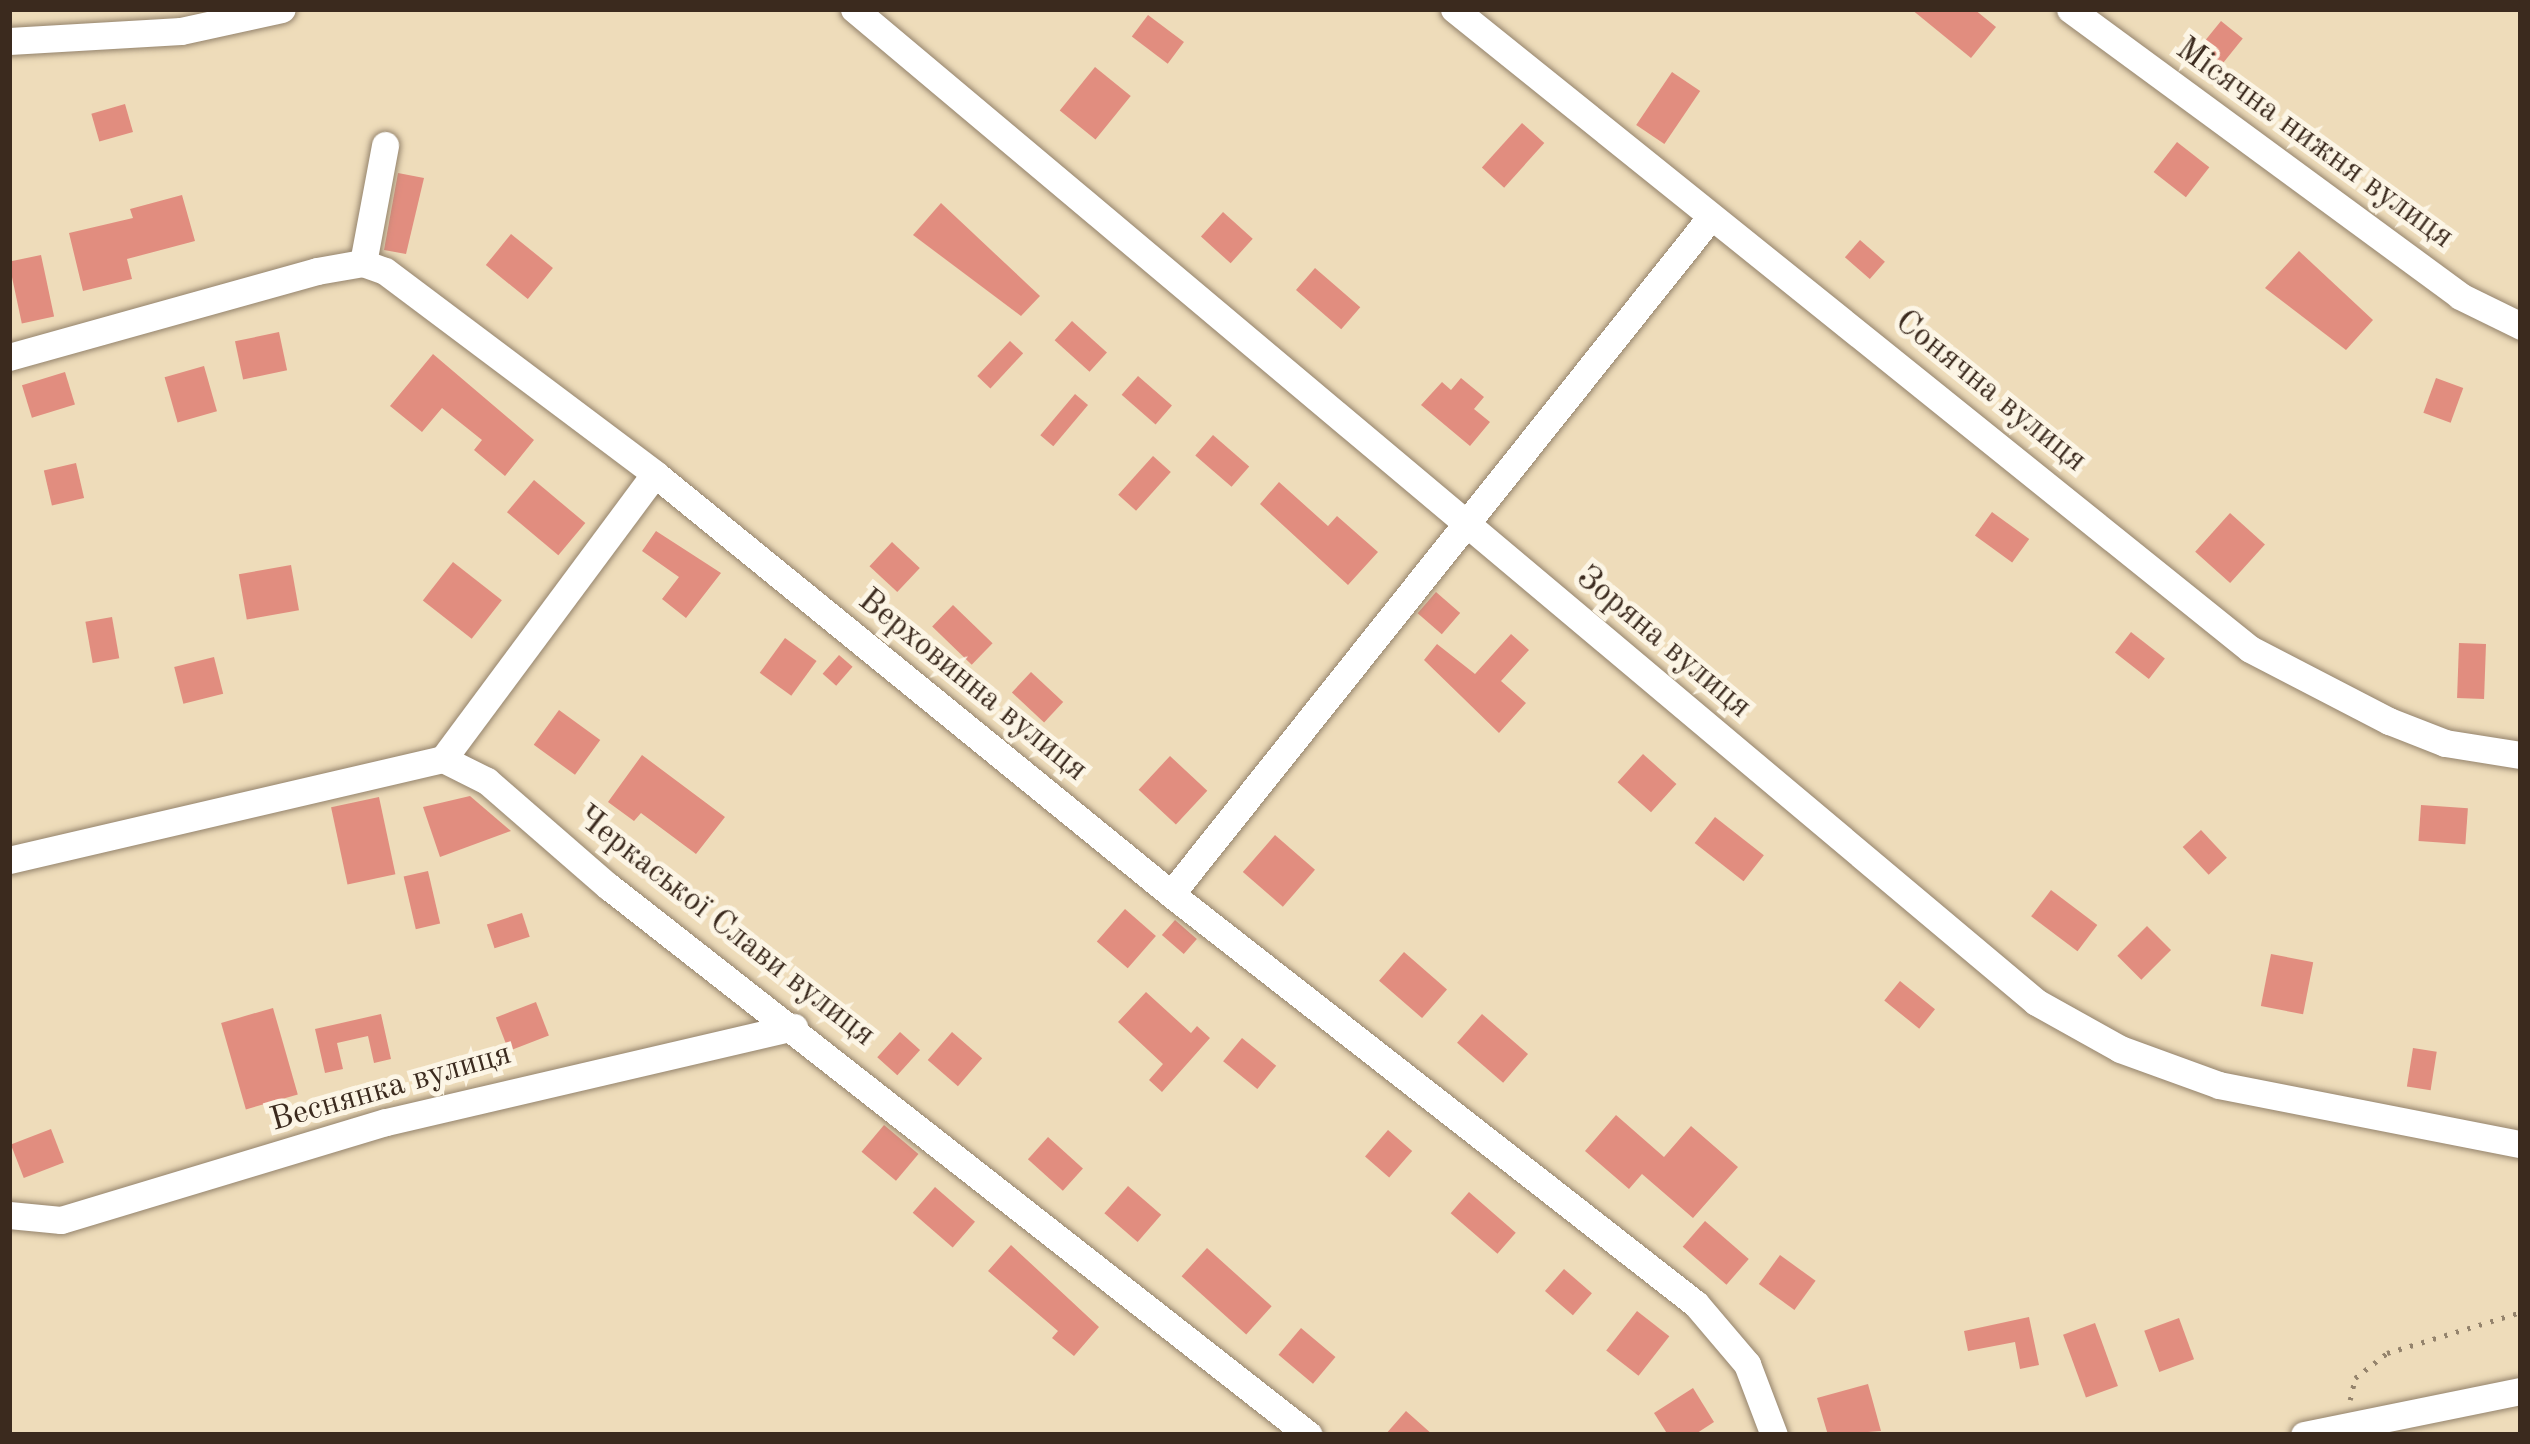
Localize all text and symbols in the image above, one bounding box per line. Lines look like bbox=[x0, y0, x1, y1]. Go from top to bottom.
street label: Місячна нижня вулиця bbox=[2168, 30, 2460, 258]
street label: Сонячна вулиця bbox=[1886, 303, 2094, 481]
street label: Зоряна вулиця bbox=[1568, 558, 1758, 728]
street label: Верховинна вулиця bbox=[849, 581, 1095, 791]
street label: Черкаської Слави вулиця bbox=[568, 798, 882, 1056]
street label: Веснянка вулиця bbox=[266, 1035, 516, 1141]

